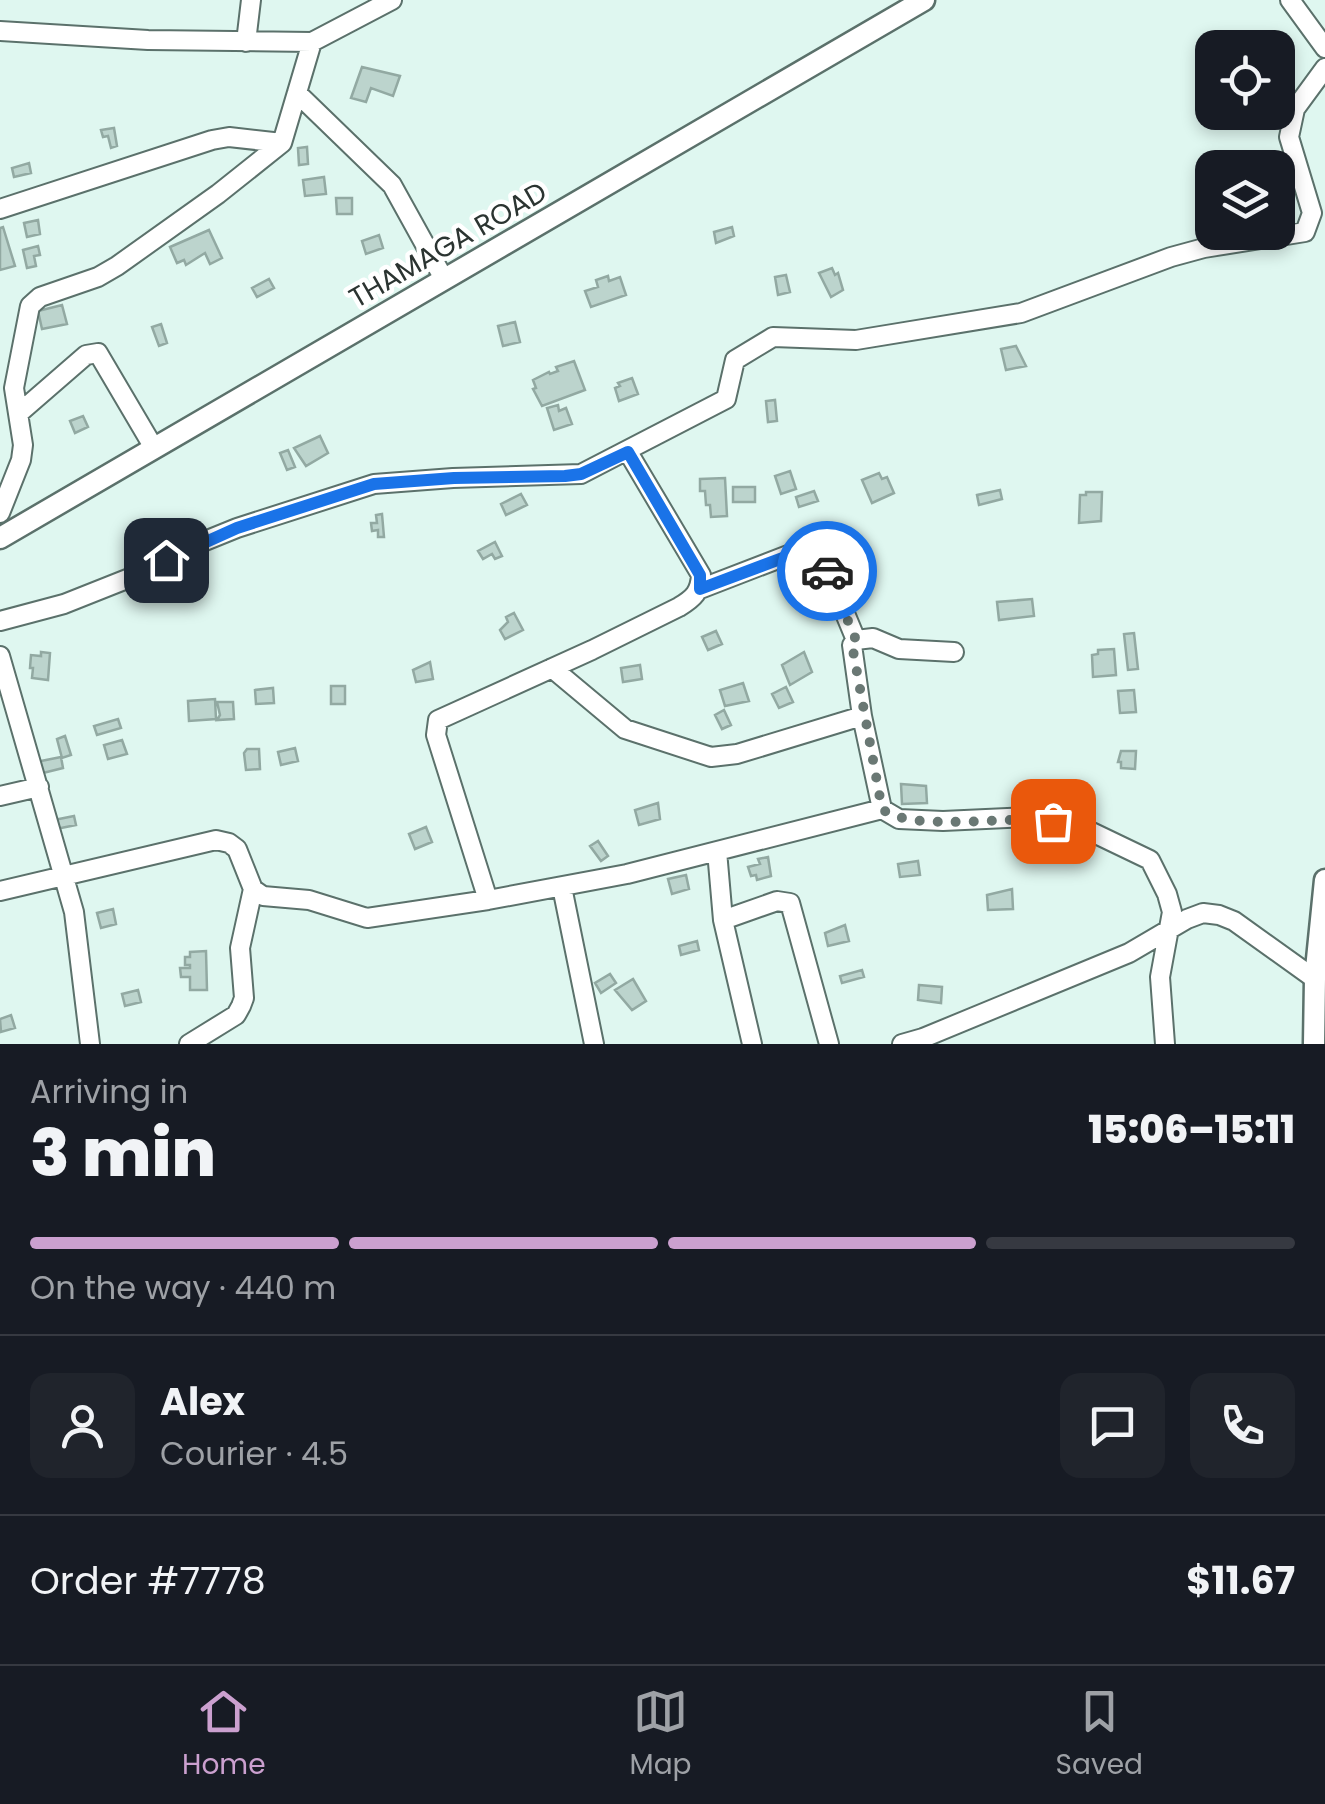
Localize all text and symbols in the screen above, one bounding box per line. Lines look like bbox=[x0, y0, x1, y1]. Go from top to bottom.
map controls bbox=[1195, 30, 1295, 250]
button: locate bbox=[1195, 30, 1295, 130]
button: layers bbox=[1195, 150, 1295, 250]
street label: THAMAGA ROAD bbox=[342, 173, 554, 317]
pin bbox=[124, 518, 209, 603]
courier bbox=[777, 521, 877, 621]
icon: home bbox=[139, 533, 194, 588]
icon: car bbox=[800, 544, 855, 599]
pin bbox=[1011, 779, 1096, 864]
icon: bag bbox=[1026, 794, 1081, 849]
text: Arriving in bbox=[30, 1069, 188, 1114]
text: 15:06–15:11 bbox=[1088, 1103, 1295, 1156]
text: 3 min bbox=[30, 1108, 216, 1199]
text: On the way · 440 m bbox=[30, 1265, 336, 1310]
button: person bbox=[30, 1373, 135, 1478]
button: chat bbox=[1060, 1373, 1165, 1478]
button: phone bbox=[1190, 1373, 1295, 1478]
text: Alex bbox=[160, 1375, 245, 1428]
text: Courier · 4.5 bbox=[160, 1431, 348, 1476]
text: Order #7778 bbox=[30, 1554, 266, 1607]
text: $11.67 bbox=[1186, 1554, 1295, 1607]
tab: Home bbox=[182, 1684, 266, 1786]
tab: Map bbox=[630, 1684, 692, 1786]
tab: Saved bbox=[1056, 1684, 1143, 1786]

